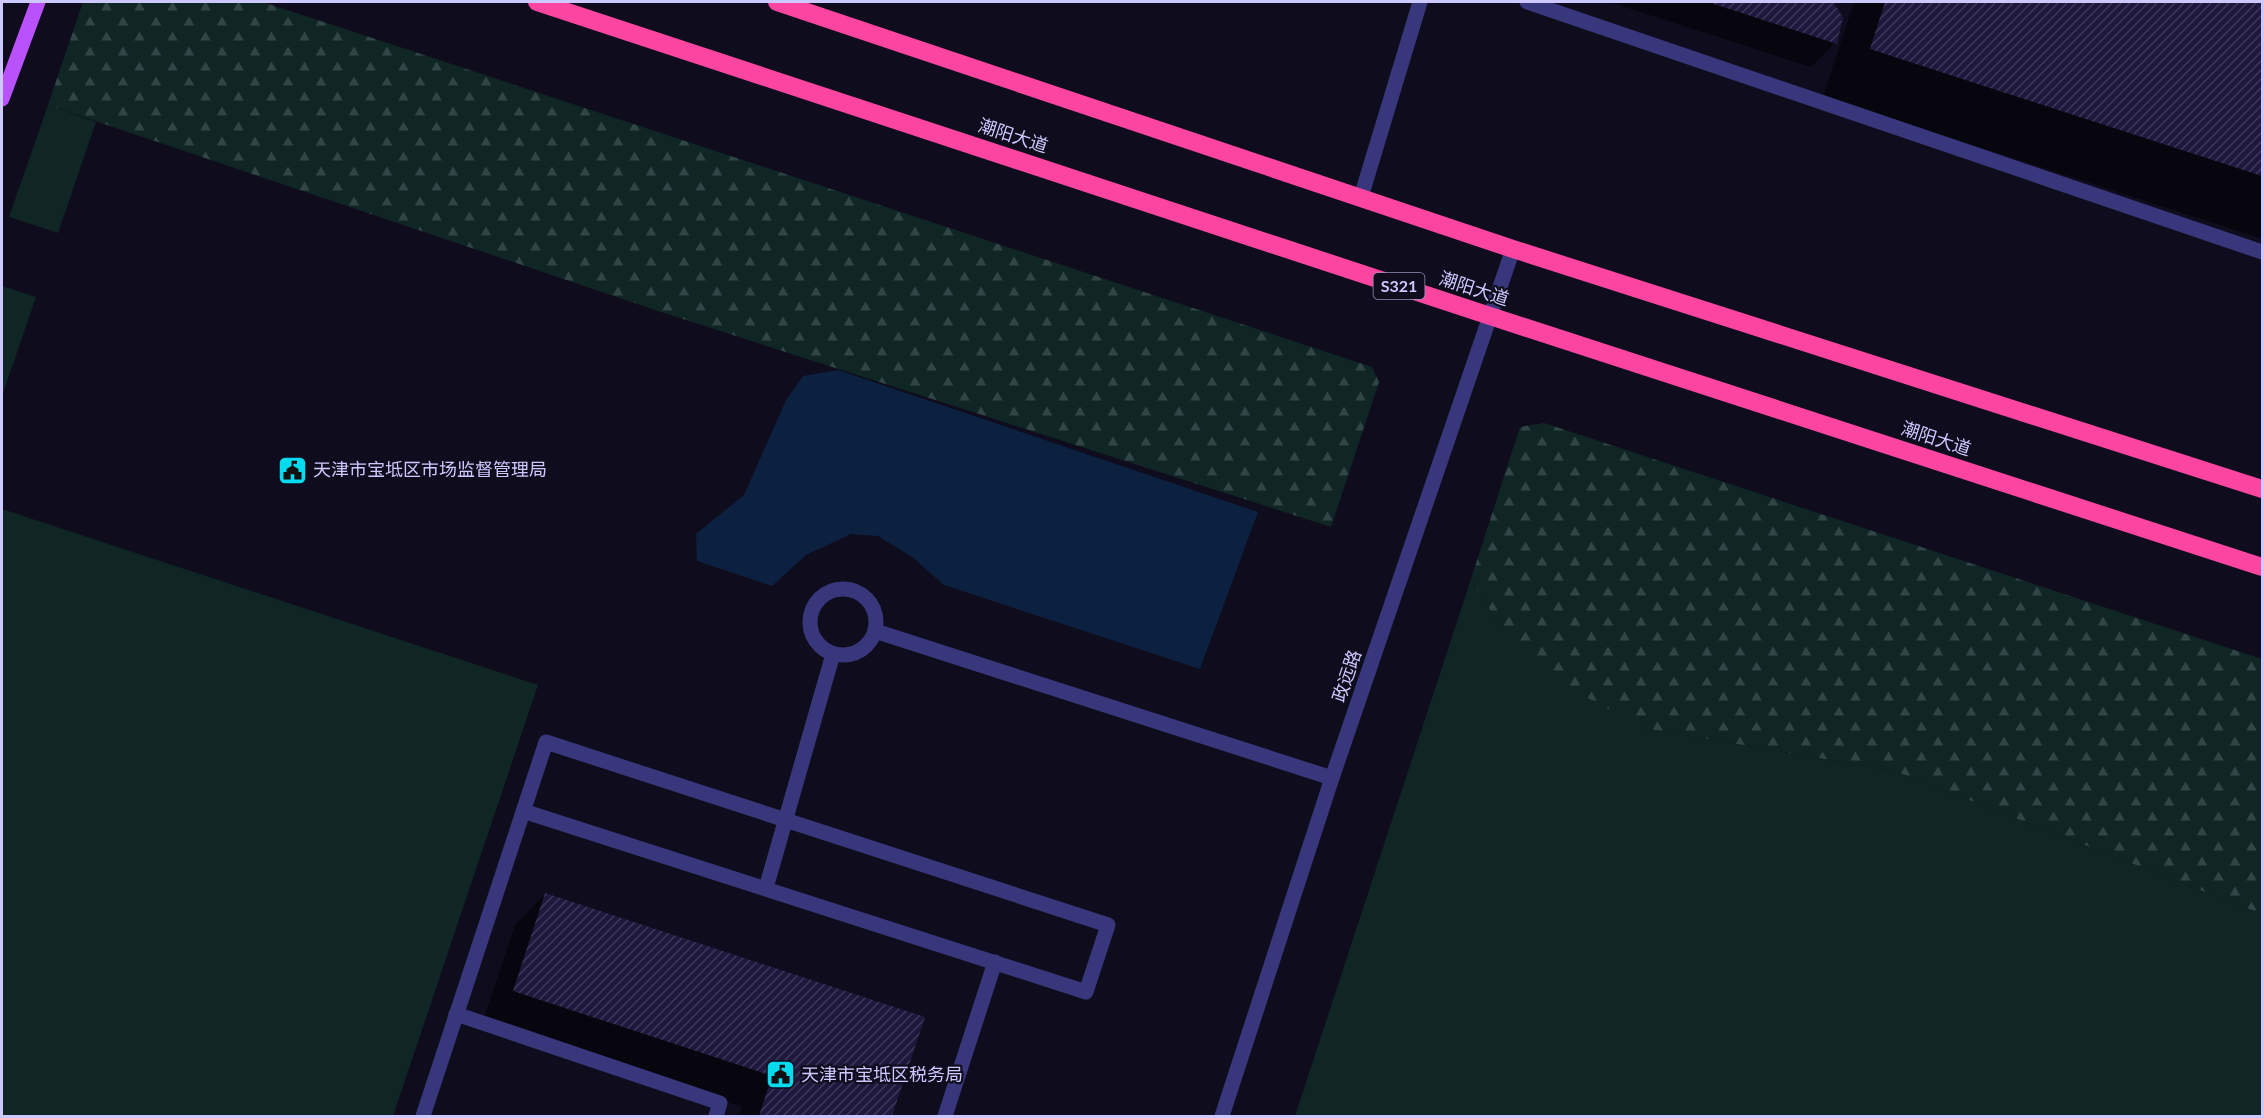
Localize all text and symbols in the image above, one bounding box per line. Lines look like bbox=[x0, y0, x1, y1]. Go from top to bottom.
street label: 潮阳大道 bbox=[976, 113, 1051, 157]
street label: 潮阳大道 bbox=[1437, 266, 1512, 310]
road number: S321 bbox=[1374, 273, 1424, 299]
street label: 潮阳大道 bbox=[1899, 416, 1974, 460]
public building icon: 天津市宝坻区市场监督管理局 bbox=[276, 454, 308, 486]
place label: 天津市宝坻区市场监督管理局 bbox=[313, 458, 547, 480]
street label: 政远路 bbox=[1327, 647, 1365, 705]
public building icon: 天津市宝坻区税务局 bbox=[764, 1059, 796, 1091]
place label: 天津市宝坻区税务局 bbox=[801, 1063, 963, 1085]

